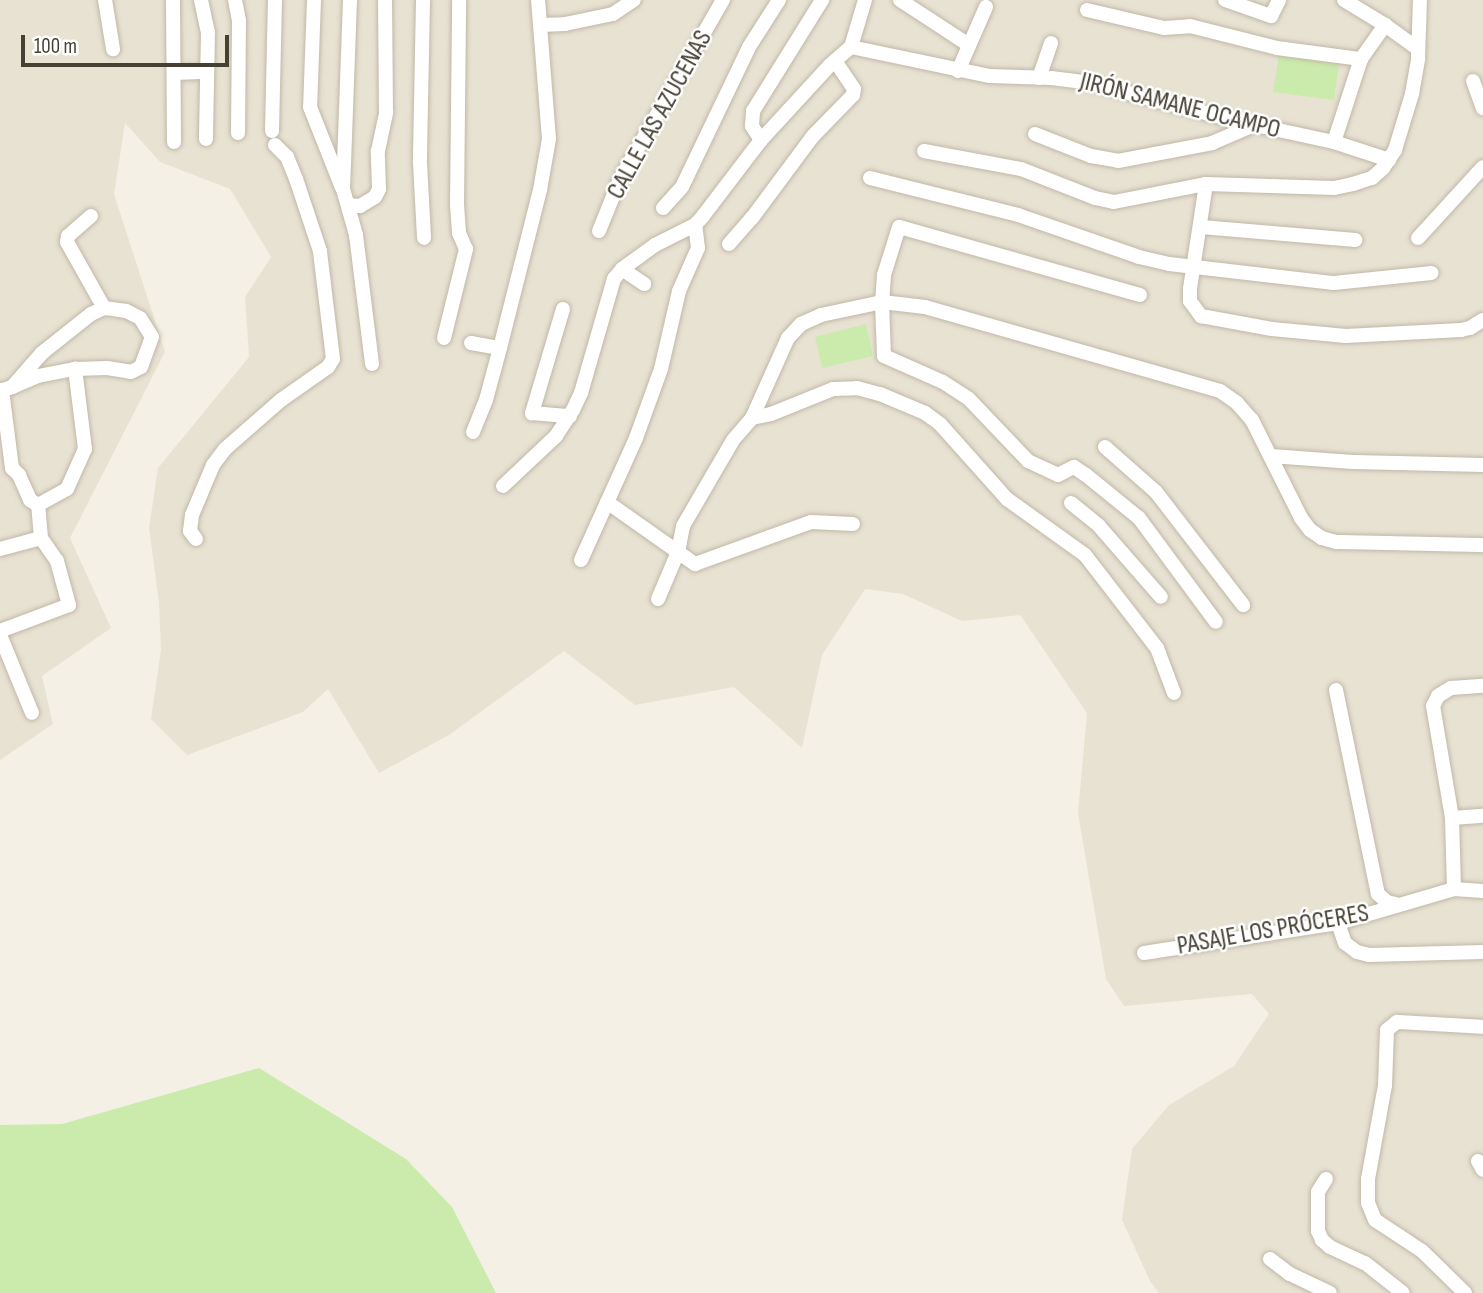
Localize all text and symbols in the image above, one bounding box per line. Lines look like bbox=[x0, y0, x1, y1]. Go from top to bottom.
scale bar bbox=[24, 21, 233, 65]
street label: CALLE LAS AZUCENAS bbox=[601, 25, 719, 205]
text: 100 m bbox=[34, 34, 77, 59]
street label: JIRÓN SAMANE OCAMPO bbox=[1077, 66, 1283, 146]
street label: PASAJE LOS PRÓCERES bbox=[1175, 898, 1371, 962]

